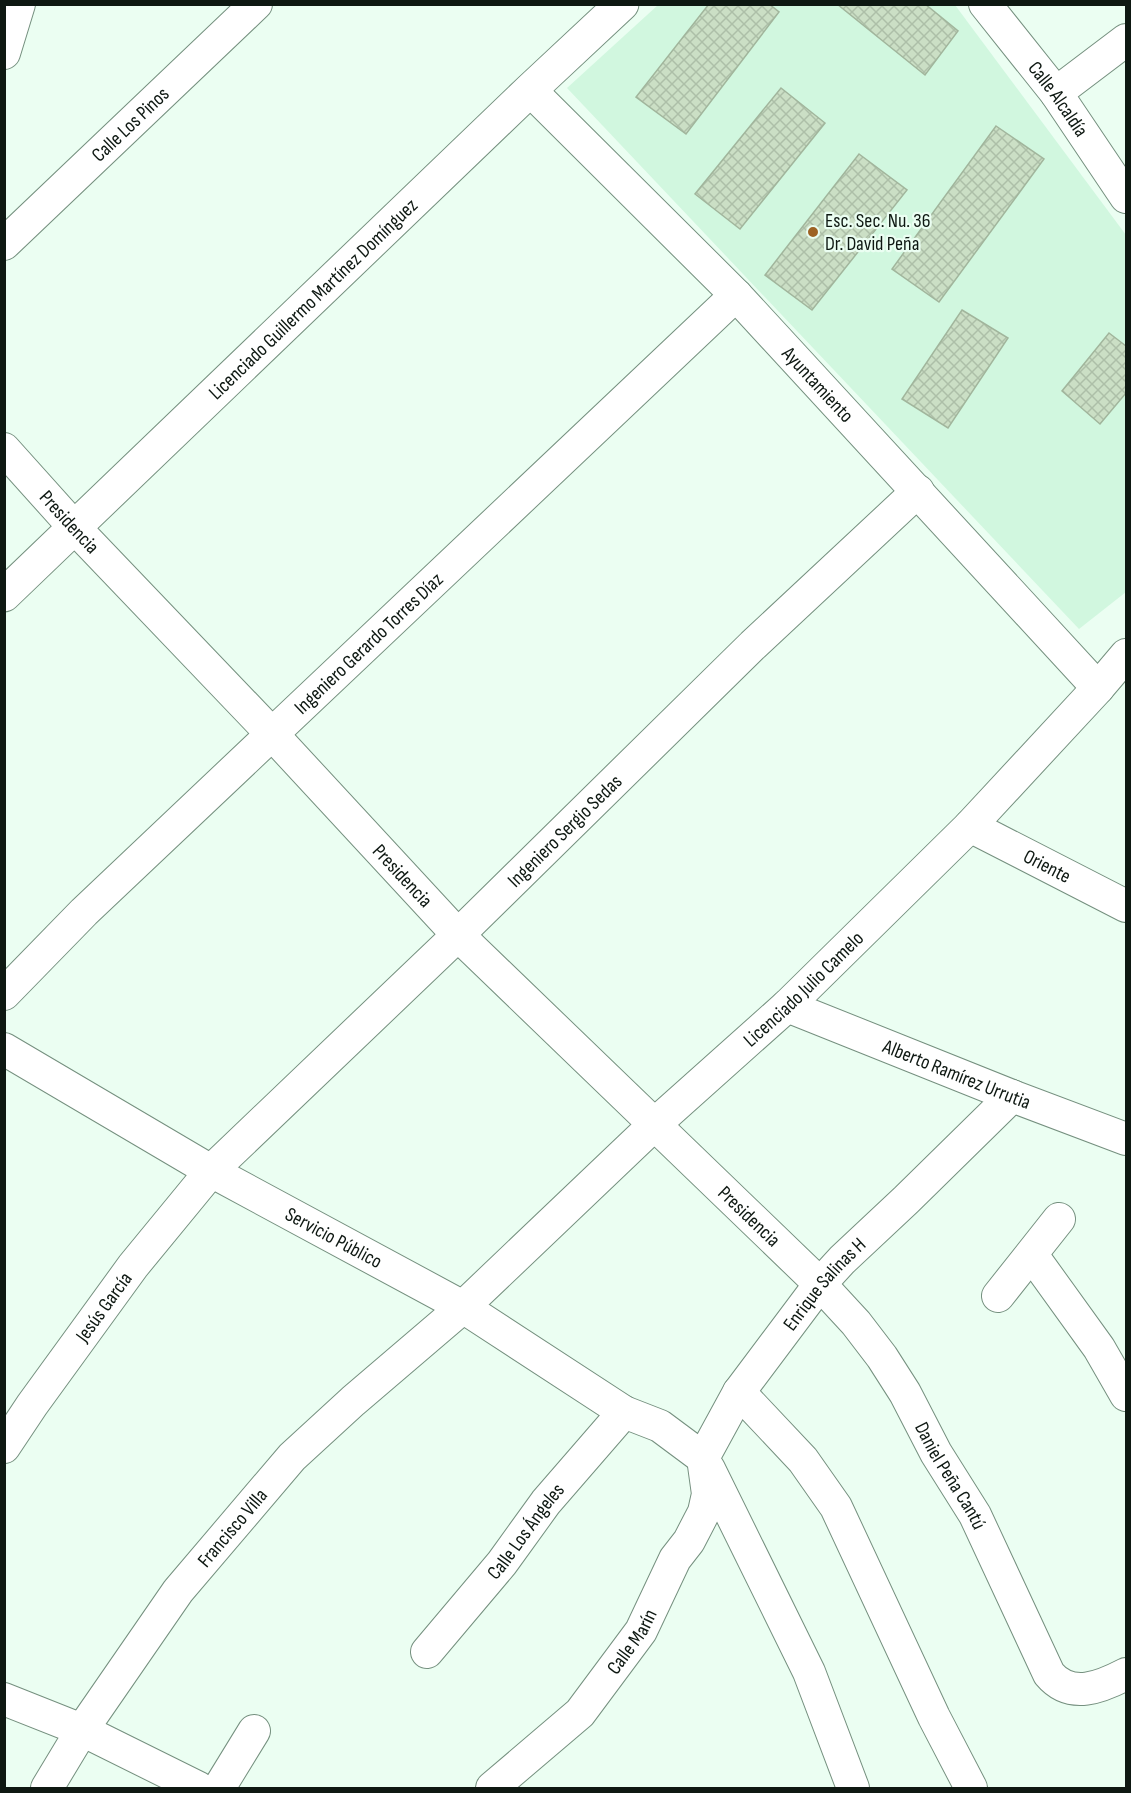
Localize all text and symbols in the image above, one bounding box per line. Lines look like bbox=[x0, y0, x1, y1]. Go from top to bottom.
street label: Calle Alcaldía bbox=[1022, 57, 1093, 142]
street label: Calle Los Pinos bbox=[87, 82, 174, 167]
street label: Licenciado Guillermo Martínez Domínguez bbox=[204, 194, 423, 405]
place label: Esc. Sec. Nu. 36 Dr. David Peña bbox=[825, 209, 930, 256]
marker: Esc. Sec. Nu. 36 Dr. David Peña bbox=[806, 225, 820, 239]
street label: Ayuntamiento bbox=[776, 341, 858, 428]
street label: Presidencia bbox=[34, 486, 104, 559]
street label: Ingeniero Gerardo Torres Díaz bbox=[290, 568, 448, 720]
street label: Ingeniero Sergio Sedas bbox=[503, 770, 627, 893]
street label: Presidencia bbox=[367, 840, 437, 913]
street label: Oriente bbox=[1019, 844, 1075, 889]
street label: Licenciado Julio Camelo bbox=[739, 927, 869, 1052]
street label: Alberto Ramírez Urrutia bbox=[878, 1034, 1034, 1115]
street label: Presidencia bbox=[713, 1181, 785, 1252]
street label: Servicio Público bbox=[281, 1202, 386, 1274]
street label: Enrique Salinas H bbox=[778, 1233, 871, 1336]
street label: Jesús García bbox=[70, 1268, 138, 1348]
street label: Daniel Peña Cantú bbox=[909, 1418, 991, 1533]
street label: Calle Los Ángeles bbox=[482, 1479, 570, 1585]
street label: Francisco Villa bbox=[193, 1484, 273, 1572]
street label: Calle Marín bbox=[602, 1606, 663, 1679]

